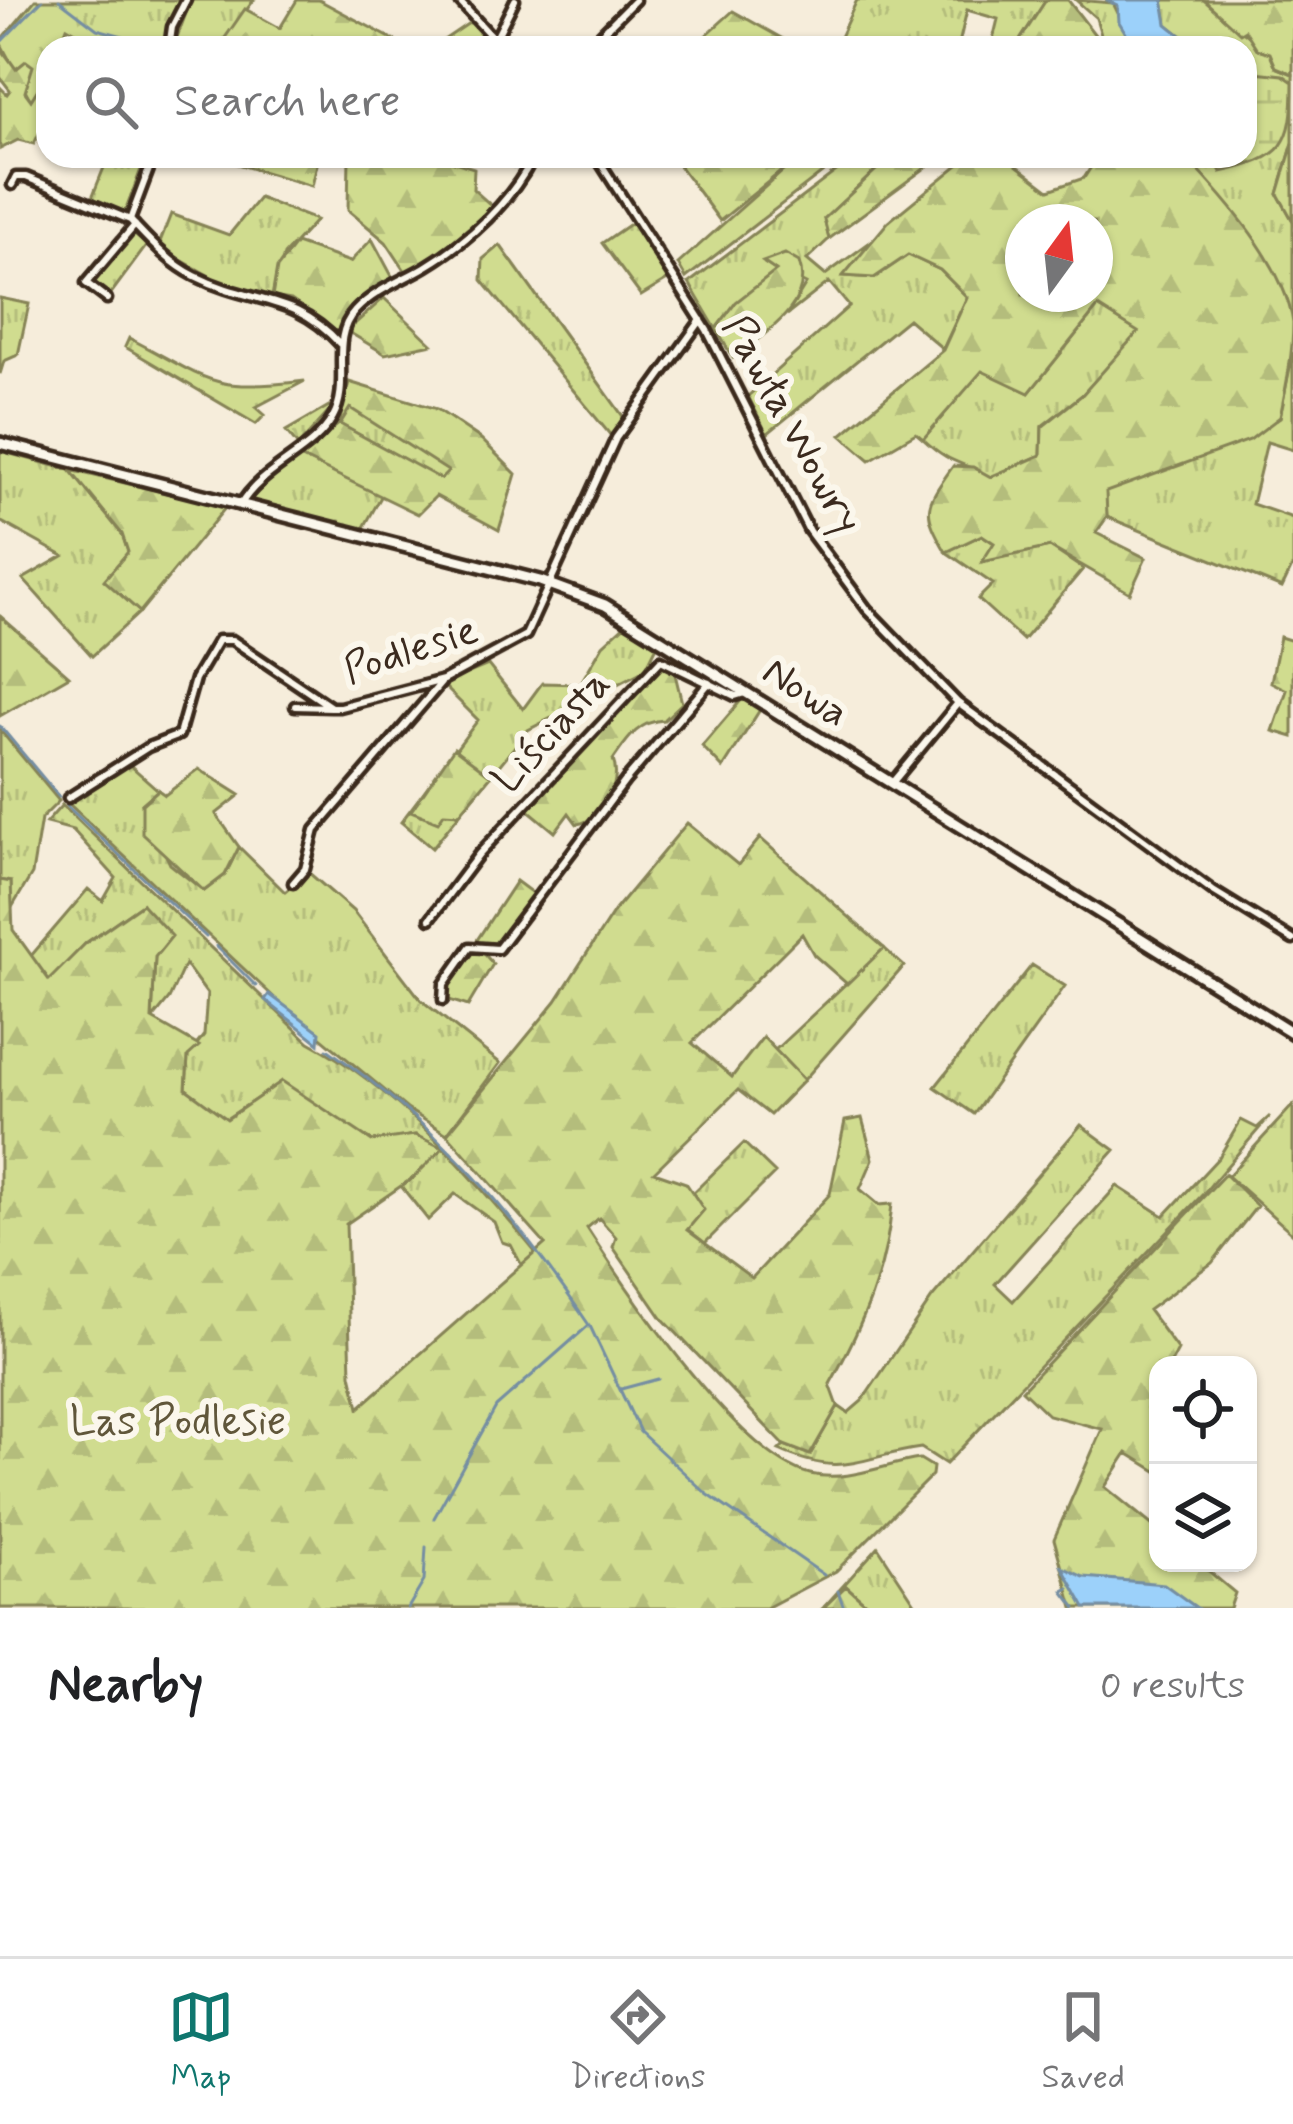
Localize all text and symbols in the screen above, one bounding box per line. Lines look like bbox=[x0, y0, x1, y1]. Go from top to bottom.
search box bbox=[36, 36, 1257, 168]
icon: search bbox=[78, 69, 144, 135]
text: Search here bbox=[174, 73, 401, 132]
north arrow bbox=[1005, 204, 1113, 312]
street label: Pawła Wowry bbox=[708, 306, 874, 544]
street label: Podlesie bbox=[337, 604, 485, 698]
street label: Nowa bbox=[751, 645, 859, 741]
street label: Liściasta bbox=[480, 658, 624, 806]
map controls bbox=[1149, 1356, 1257, 1572]
button: locate bbox=[1149, 1356, 1257, 1464]
park label: Las Podlesie bbox=[70, 1395, 286, 1450]
button: layers bbox=[1149, 1464, 1257, 1572]
text: Nearby bbox=[48, 1653, 203, 1719]
text: 0 results bbox=[1100, 1661, 1245, 1712]
tab: Map bbox=[168, 1984, 234, 2100]
tab: Directions bbox=[570, 1984, 706, 2100]
tab: Saved bbox=[1042, 1984, 1125, 2100]

